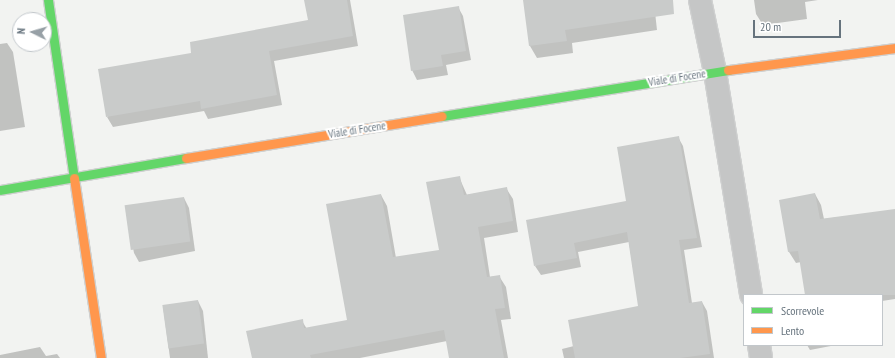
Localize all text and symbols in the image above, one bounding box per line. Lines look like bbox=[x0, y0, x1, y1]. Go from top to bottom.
north arrow bbox=[12, 12, 52, 52]
scale bar bbox=[755, 12, 843, 38]
text: 20 m bbox=[760, 19, 781, 34]
text: N bbox=[14, 27, 28, 35]
street label: Viale di Focene bbox=[647, 67, 707, 89]
street label: Viale di Focene bbox=[327, 119, 387, 141]
legend bbox=[743, 294, 883, 346]
text: Scorrevole bbox=[781, 303, 824, 318]
text: Lento bbox=[781, 323, 804, 338]

